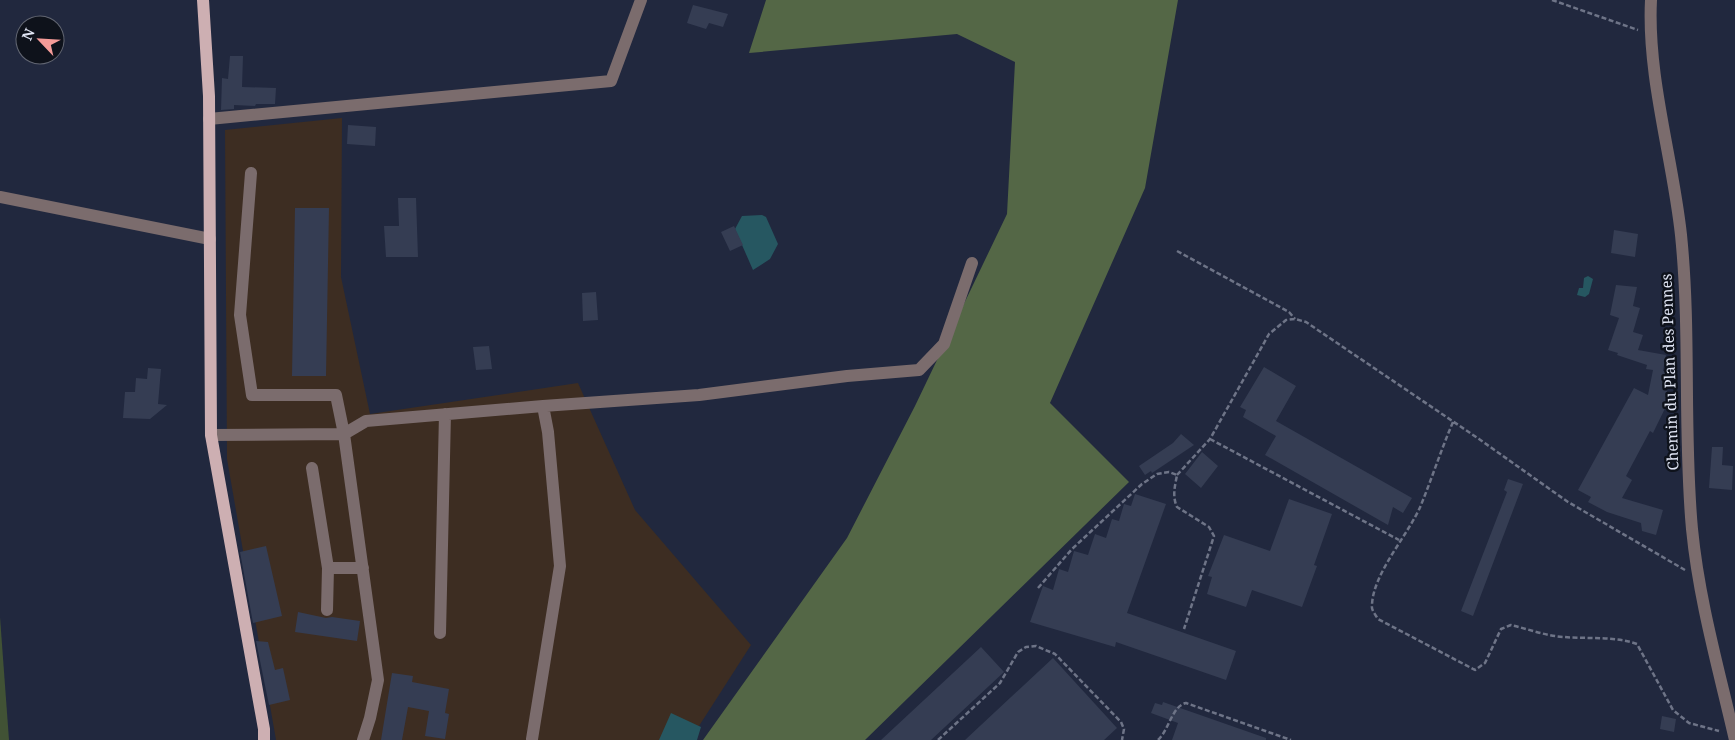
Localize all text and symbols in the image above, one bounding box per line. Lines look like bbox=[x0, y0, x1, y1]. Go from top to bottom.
north arrow bbox=[15, 15, 65, 65]
text: N bbox=[17, 25, 39, 43]
street label: Chemin du Plan des Pennes bbox=[1656, 273, 1682, 471]

